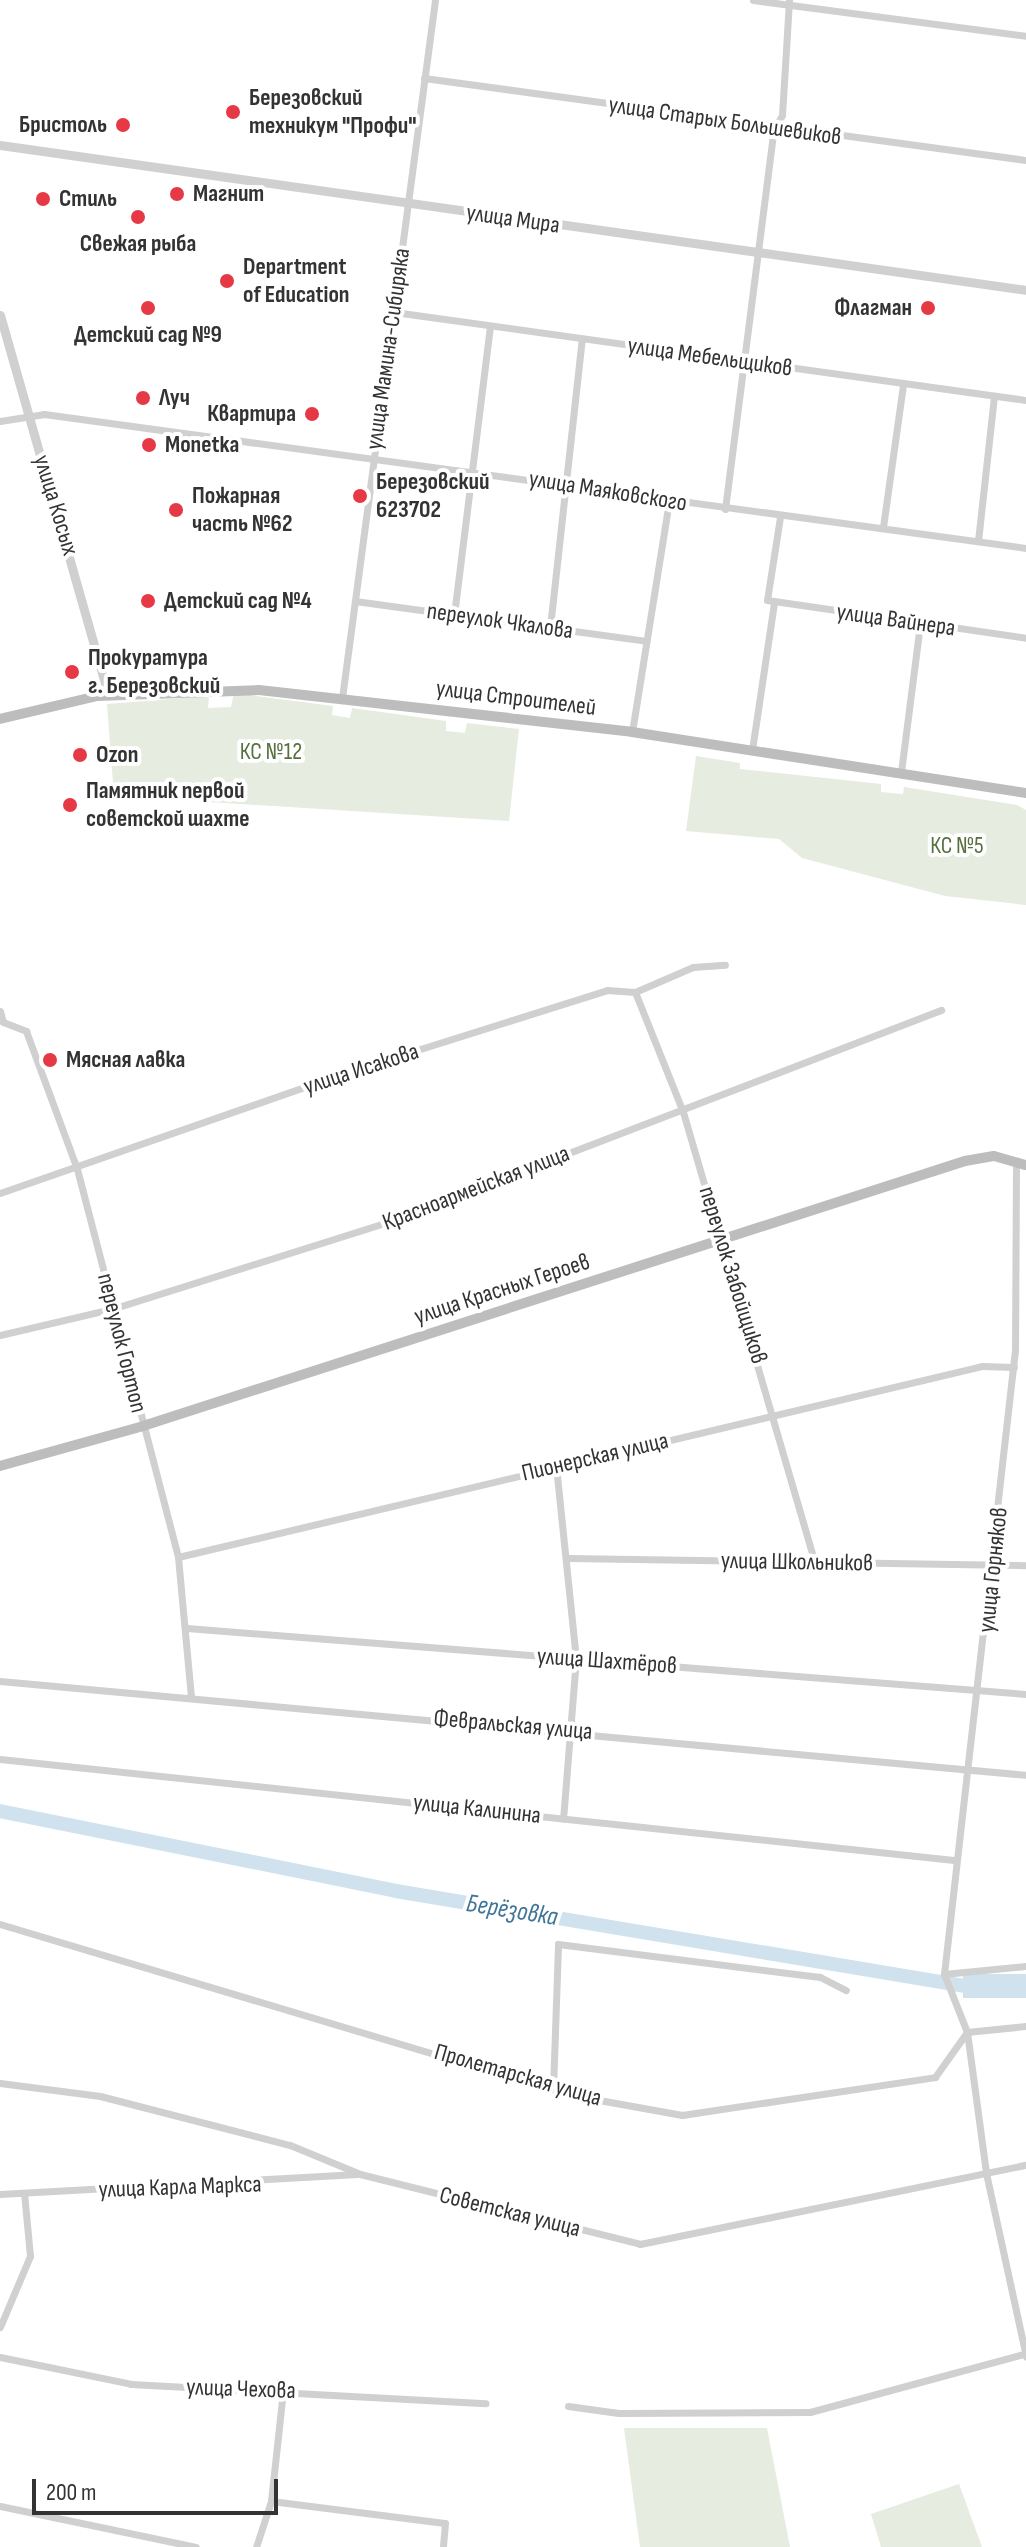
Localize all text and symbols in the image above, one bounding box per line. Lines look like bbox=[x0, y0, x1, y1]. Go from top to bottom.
place label: Березовский техникум "Профи" bbox=[249, 84, 417, 140]
street label: улица Старых Большевиков bbox=[607, 90, 843, 152]
marker: Березовский техникум "Профи" bbox=[224, 103, 242, 121]
place label: Бристоль bbox=[19, 111, 107, 139]
marker: Бристоль bbox=[114, 116, 132, 134]
place label: Магнит bbox=[193, 180, 264, 208]
place label: Стиль bbox=[59, 185, 117, 213]
marker: Магнит bbox=[168, 185, 186, 203]
marker: Стиль bbox=[34, 190, 52, 208]
street label: улица Мира bbox=[464, 198, 562, 240]
marker: Свежая рыба bbox=[129, 208, 147, 226]
place label: Свежая рыба bbox=[80, 230, 196, 258]
street label: улица Мамина-Сибиряка bbox=[360, 246, 416, 452]
place label: Department of Education bbox=[243, 253, 350, 309]
marker: Department of Education bbox=[218, 272, 236, 290]
place label: Флагман bbox=[834, 294, 912, 322]
marker: Детский сад №9 bbox=[139, 299, 157, 317]
marker: Флагман bbox=[919, 299, 937, 317]
place label: Детский сад №9 bbox=[74, 321, 222, 349]
street label: улица Мебельщиков bbox=[626, 331, 794, 383]
place label: Луч bbox=[159, 384, 190, 412]
marker: Луч bbox=[134, 389, 152, 407]
place label: Квартира bbox=[207, 400, 296, 428]
marker: Квартира bbox=[303, 405, 321, 423]
place label: Monetka bbox=[165, 431, 239, 459]
marker: Monetka bbox=[140, 436, 158, 454]
street label: улица Косых bbox=[27, 451, 85, 559]
street label: улица Маяковского bbox=[527, 464, 689, 518]
place label: Березовский 623702 bbox=[376, 468, 490, 524]
place label: Пожарная часть №62 bbox=[192, 482, 293, 538]
marker: Березовский 623702 bbox=[351, 487, 369, 505]
marker: Пожарная часть №62 bbox=[167, 501, 185, 519]
place label: Детский сад №4 bbox=[164, 587, 312, 615]
marker: Детский сад №4 bbox=[139, 592, 157, 610]
street label: переулок Чкалова bbox=[425, 596, 575, 646]
street label: улица Вайнера bbox=[835, 597, 957, 643]
place label: Прокуратура г. Березовский bbox=[88, 644, 220, 700]
marker: Прокуратура г. Березовский bbox=[63, 663, 81, 681]
street label: улица Строителей bbox=[434, 674, 598, 722]
park label: КС №12 bbox=[240, 738, 302, 766]
place label: Ozon bbox=[96, 741, 138, 769]
marker: Ozon bbox=[71, 746, 89, 764]
place label: Памятник первой советской шахте bbox=[86, 777, 249, 833]
marker: Памятник первой советской шахте bbox=[61, 796, 79, 814]
park label: КС №5 bbox=[930, 832, 984, 860]
street label: улица Исакова bbox=[300, 1037, 422, 1101]
place label: Мясная лавка bbox=[66, 1046, 185, 1074]
marker: Мясная лавка bbox=[41, 1051, 59, 1069]
street label: Красноармейская улица bbox=[379, 1139, 573, 1237]
street label: переулок Забойщиков bbox=[692, 1183, 774, 1367]
street label: улица Красных Героев bbox=[411, 1247, 593, 1331]
street label: переулок Гортоп bbox=[91, 1270, 153, 1416]
street label: Пионерская улица bbox=[519, 1426, 671, 1488]
street label: улица Горняков bbox=[972, 1506, 1014, 1634]
street label: улица Школьников bbox=[721, 1546, 873, 1578]
street label: улица Шахтёров bbox=[536, 1642, 678, 1680]
street label: Февральская улица bbox=[432, 1704, 594, 1746]
street label: улица Калинина bbox=[412, 1788, 542, 1830]
water label: Берёзовка bbox=[464, 1888, 560, 1934]
street label: Пролетарская улица bbox=[431, 2037, 605, 2113]
street label: улица Карла Маркса bbox=[98, 2170, 262, 2204]
street label: Советская улица bbox=[437, 2181, 583, 2243]
street label: улица Чехова bbox=[186, 2373, 296, 2405]
scale bar bbox=[36, 2463, 282, 2513]
text: 200 m bbox=[46, 2478, 97, 2507]

